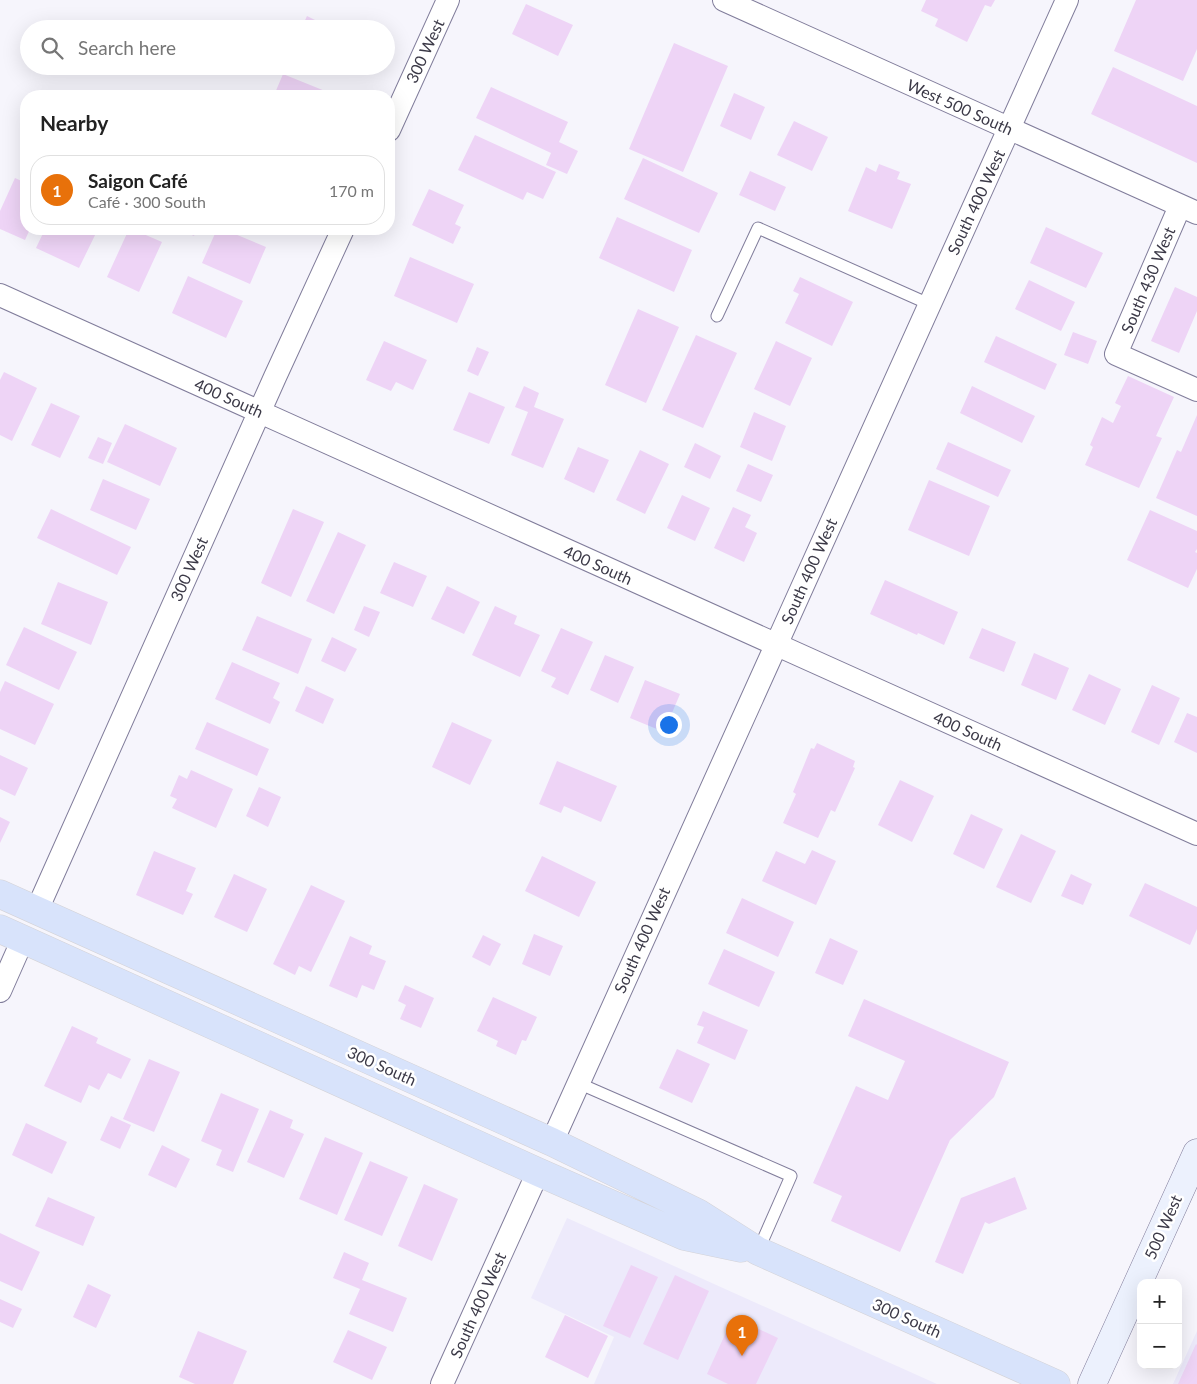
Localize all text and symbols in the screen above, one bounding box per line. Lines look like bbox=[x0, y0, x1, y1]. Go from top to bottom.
street label: 300 West bbox=[401, 15, 448, 86]
search box bbox=[20, 20, 395, 75]
icon: search bbox=[38, 34, 66, 62]
text: Search here bbox=[78, 36, 176, 59]
street label: West 500 South bbox=[904, 75, 1016, 138]
text: Nearby bbox=[40, 110, 108, 135]
street label: South 400 West bbox=[943, 146, 1008, 257]
text: Saigon Café bbox=[88, 169, 188, 192]
text: 1 bbox=[52, 181, 62, 200]
text: 170 m bbox=[329, 181, 374, 200]
text: Café · 300 South bbox=[88, 192, 206, 211]
street label: South 430 West bbox=[1117, 223, 1179, 336]
street label: 400 South bbox=[192, 374, 267, 421]
street label: South 400 West bbox=[777, 515, 840, 627]
street label: 300 West bbox=[166, 533, 211, 604]
street label: 400 South bbox=[561, 541, 636, 588]
street label: 400 South bbox=[931, 707, 1006, 754]
your location bbox=[656, 712, 682, 738]
street label: South 400 West bbox=[610, 884, 673, 996]
street label: 300 South bbox=[345, 1042, 420, 1089]
street label: 500 West bbox=[1140, 1191, 1185, 1262]
street label: South 400 West bbox=[446, 1249, 509, 1361]
map controls bbox=[1137, 1279, 1182, 1369]
button: + bbox=[1137, 1279, 1182, 1324]
street label: 300 South bbox=[870, 1294, 945, 1341]
pin: 1 bbox=[726, 1315, 758, 1356]
button: − bbox=[1137, 1324, 1182, 1369]

